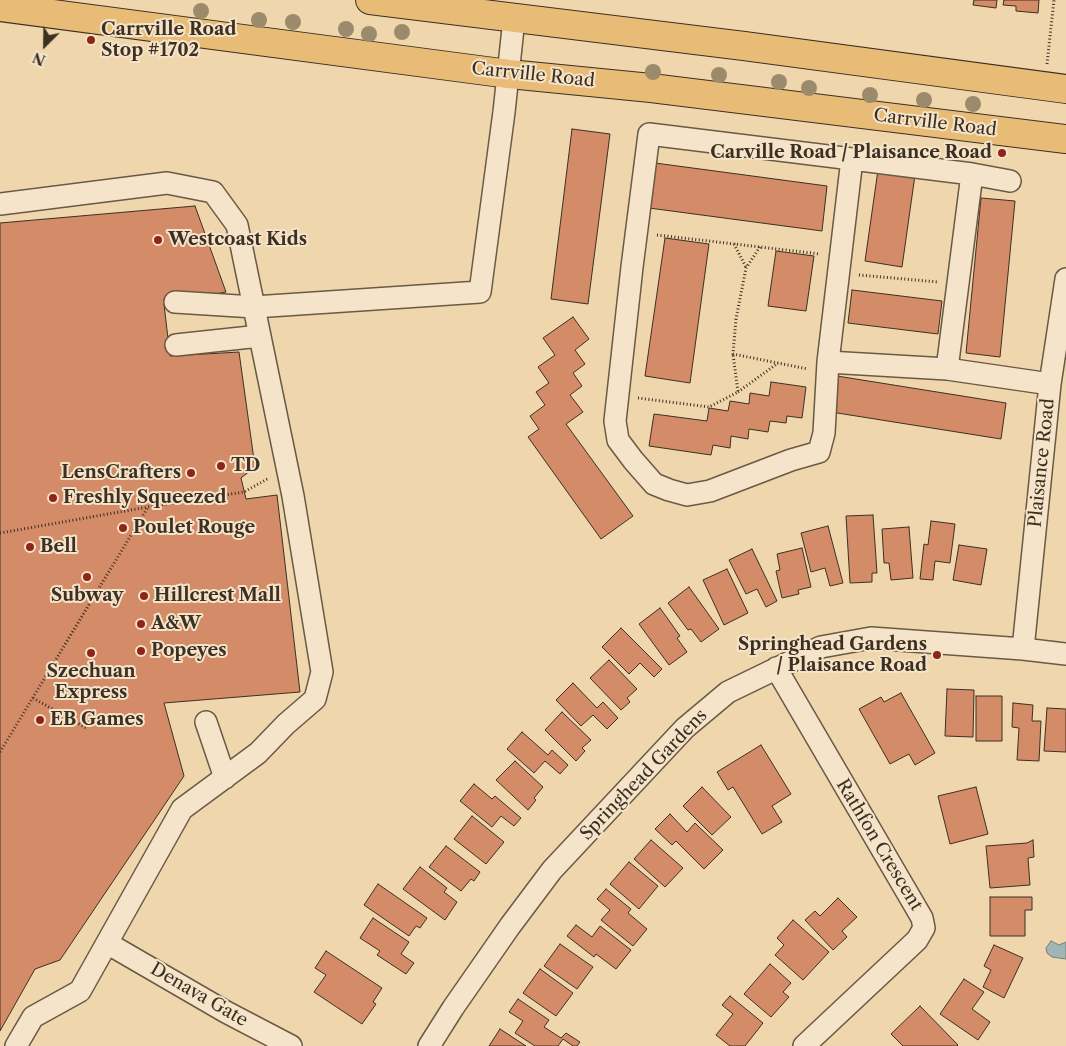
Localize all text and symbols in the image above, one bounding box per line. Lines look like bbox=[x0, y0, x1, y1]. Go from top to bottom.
place label: Carrville Road Stop #1702 bbox=[101, 19, 236, 62]
north arrow bbox=[20, 20, 70, 70]
marker: Carrville Road Stop #1702 bbox=[85, 34, 97, 46]
text: N bbox=[30, 48, 48, 69]
street label: Carrville Road bbox=[470, 58, 596, 92]
street label: Carrville Road bbox=[872, 105, 998, 141]
place label: Carville Road / Plaisance Road bbox=[710, 142, 992, 164]
marker: Carville Road / Plaisance Road bbox=[996, 147, 1008, 159]
place label: Westcoast Kids bbox=[168, 229, 307, 251]
marker: Westcoast Kids bbox=[152, 234, 164, 246]
street label: Plaisance Road bbox=[1024, 397, 1060, 529]
place label: TD bbox=[231, 455, 261, 477]
marker: TD bbox=[215, 460, 227, 472]
place label: LensCrafters bbox=[61, 462, 181, 484]
marker: LensCrafters bbox=[185, 467, 197, 479]
place label: Freshly Squeezed bbox=[63, 487, 227, 509]
marker: Freshly Squeezed bbox=[47, 492, 59, 504]
place label: Poulet Rouge bbox=[133, 517, 255, 539]
marker: Poulet Rouge bbox=[117, 522, 129, 534]
place label: Bell bbox=[40, 536, 77, 558]
marker: Bell bbox=[24, 541, 36, 553]
marker: Subway bbox=[81, 571, 93, 583]
place label: Subway bbox=[51, 585, 123, 607]
place label: Hillcrest Mall bbox=[154, 585, 281, 607]
marker: Hillcrest Mall bbox=[138, 590, 150, 602]
place label: A&W bbox=[151, 613, 201, 635]
marker: A&W bbox=[135, 618, 147, 630]
place label: Springhead Gardens / Plaisance Road bbox=[738, 634, 927, 676]
place label: Popeyes bbox=[151, 640, 227, 662]
marker: Popeyes bbox=[135, 645, 147, 657]
marker: Szechuan Express bbox=[85, 647, 97, 659]
marker: Springhead Gardens / Plaisance Road bbox=[931, 649, 943, 661]
place label: Szechuan Express bbox=[46, 661, 136, 704]
street label: Springhead Gardens bbox=[576, 705, 712, 845]
place label: EB Games bbox=[50, 709, 144, 731]
marker: EB Games bbox=[34, 714, 46, 726]
street label: Rathfon Crescent bbox=[831, 775, 927, 915]
street label: Denava Gate bbox=[146, 958, 252, 1032]

